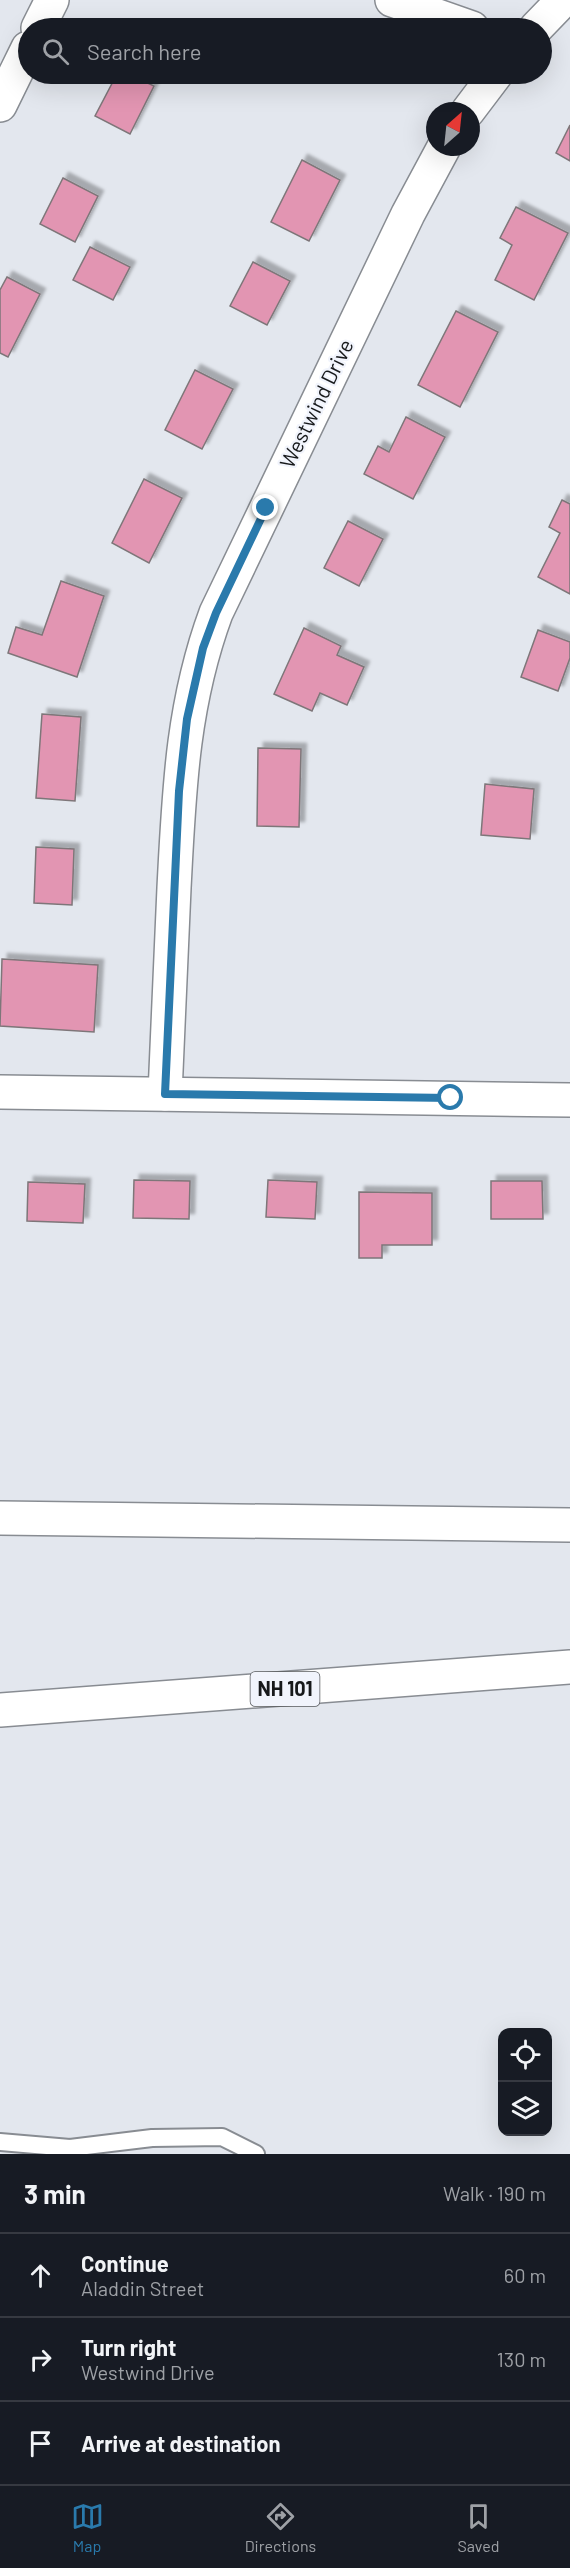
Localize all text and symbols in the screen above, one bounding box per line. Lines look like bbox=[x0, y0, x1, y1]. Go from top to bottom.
search box bbox=[18, 18, 552, 84]
icon: search bbox=[39, 35, 72, 68]
text: Search here bbox=[87, 38, 201, 64]
north arrow bbox=[426, 102, 480, 156]
street label: Westwind Drive bbox=[274, 335, 358, 472]
route end bbox=[252, 494, 278, 520]
route start bbox=[437, 1084, 463, 1110]
road number: NH 101 bbox=[250, 1672, 320, 1706]
map controls bbox=[498, 2028, 552, 2136]
button: locate bbox=[498, 2028, 552, 2082]
button: layers bbox=[498, 2082, 552, 2136]
text: 3 min bbox=[24, 2178, 86, 2209]
text: Walk · 190 m bbox=[443, 2181, 546, 2205]
text: Continue bbox=[81, 2250, 169, 2276]
icon: ahead bbox=[24, 2259, 57, 2292]
text: 60 m bbox=[504, 2263, 546, 2287]
text: Aladdin Street bbox=[81, 2276, 204, 2300]
text: Turn right bbox=[81, 2334, 176, 2360]
icon: right bbox=[24, 2343, 57, 2376]
text: 130 m bbox=[497, 2347, 546, 2371]
text: Westwind Drive bbox=[81, 2360, 215, 2384]
icon: arrive bbox=[24, 2427, 57, 2460]
text: Arrive at destination bbox=[81, 2430, 280, 2456]
tab: Map bbox=[71, 2500, 104, 2555]
tab: Directions bbox=[245, 2500, 316, 2555]
tab: Saved bbox=[457, 2500, 499, 2555]

